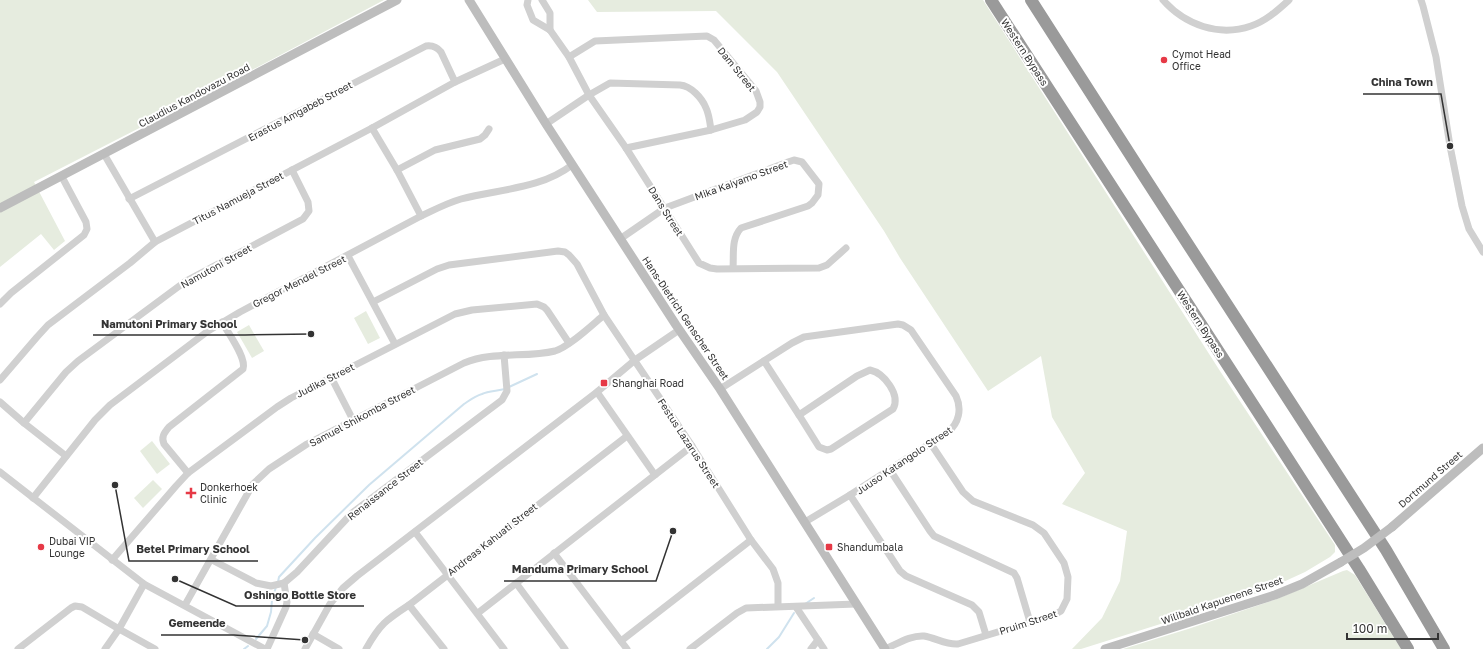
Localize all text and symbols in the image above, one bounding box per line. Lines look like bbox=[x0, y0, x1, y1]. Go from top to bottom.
street label: Western Bypass bbox=[999, 16, 1051, 88]
street label: Dam Street bbox=[715, 44, 759, 94]
place label: Cymot Head Office bbox=[1172, 48, 1231, 72]
marker: Cymot Head Office bbox=[1159, 55, 1169, 65]
street label: Claudius Kandovazu Road bbox=[136, 61, 252, 129]
callout: China Town bbox=[1363, 71, 1441, 94]
text: China Town bbox=[1371, 75, 1433, 88]
street label: Erastus Amgabeb Street bbox=[246, 78, 354, 144]
street label: Mika Kaiyamo Street bbox=[693, 158, 789, 202]
street label: Titus Namueja Street bbox=[191, 169, 285, 227]
street label: Dans Street bbox=[646, 184, 686, 238]
street label: Namutoni Street bbox=[179, 242, 253, 290]
street label: Gregor Mendel Street bbox=[250, 252, 348, 310]
street label: Hans-Dietrich Genscher Street bbox=[640, 254, 732, 382]
street label: Western Bypass bbox=[1175, 288, 1227, 360]
callout: Namutoni Primary School bbox=[93, 312, 245, 335]
text: Namutoni Primary School bbox=[101, 317, 237, 330]
street label: Judika Street bbox=[294, 360, 356, 400]
place label: Shanghai Road bbox=[612, 377, 684, 389]
marker: Shanghai Road bbox=[599, 378, 609, 388]
street label: Samuel Shikomba Street bbox=[307, 383, 417, 449]
street label: Festus Lazarus Street bbox=[656, 396, 722, 490]
street label: Juuso Katangolo Street bbox=[854, 423, 954, 497]
street label: Dortmund Street bbox=[1396, 448, 1464, 510]
street label: Renaissance Street bbox=[345, 456, 425, 522]
place label: Donkerhoek Clinic bbox=[200, 481, 258, 505]
marker: Donkerhoek Clinic bbox=[185, 487, 197, 499]
street label: Andreas Kahuati Street bbox=[445, 500, 539, 578]
place label: Dubai VIP Lounge bbox=[49, 535, 96, 559]
callout: Betel Primary School bbox=[129, 538, 258, 561]
place label: Shandumbala bbox=[837, 541, 903, 553]
marker: Dubai VIP Lounge bbox=[36, 542, 46, 552]
text: Betel Primary School bbox=[136, 542, 250, 555]
marker: Shandumbala bbox=[824, 542, 834, 552]
callout: Manduma Primary School bbox=[504, 558, 656, 581]
text: Manduma Primary School bbox=[512, 562, 649, 575]
street label: Wilibald Kapuenene Street bbox=[1159, 573, 1285, 627]
callout: Oshingo Bottle Store bbox=[236, 583, 364, 606]
text: Oshingo Bottle Store bbox=[244, 588, 356, 601]
street label: Pruim Street bbox=[998, 607, 1058, 637]
callout: Gemeende bbox=[161, 612, 234, 635]
scale bar bbox=[1347, 615, 1438, 641]
text: Gemeende bbox=[168, 616, 226, 629]
text: 100 m bbox=[1353, 621, 1387, 636]

